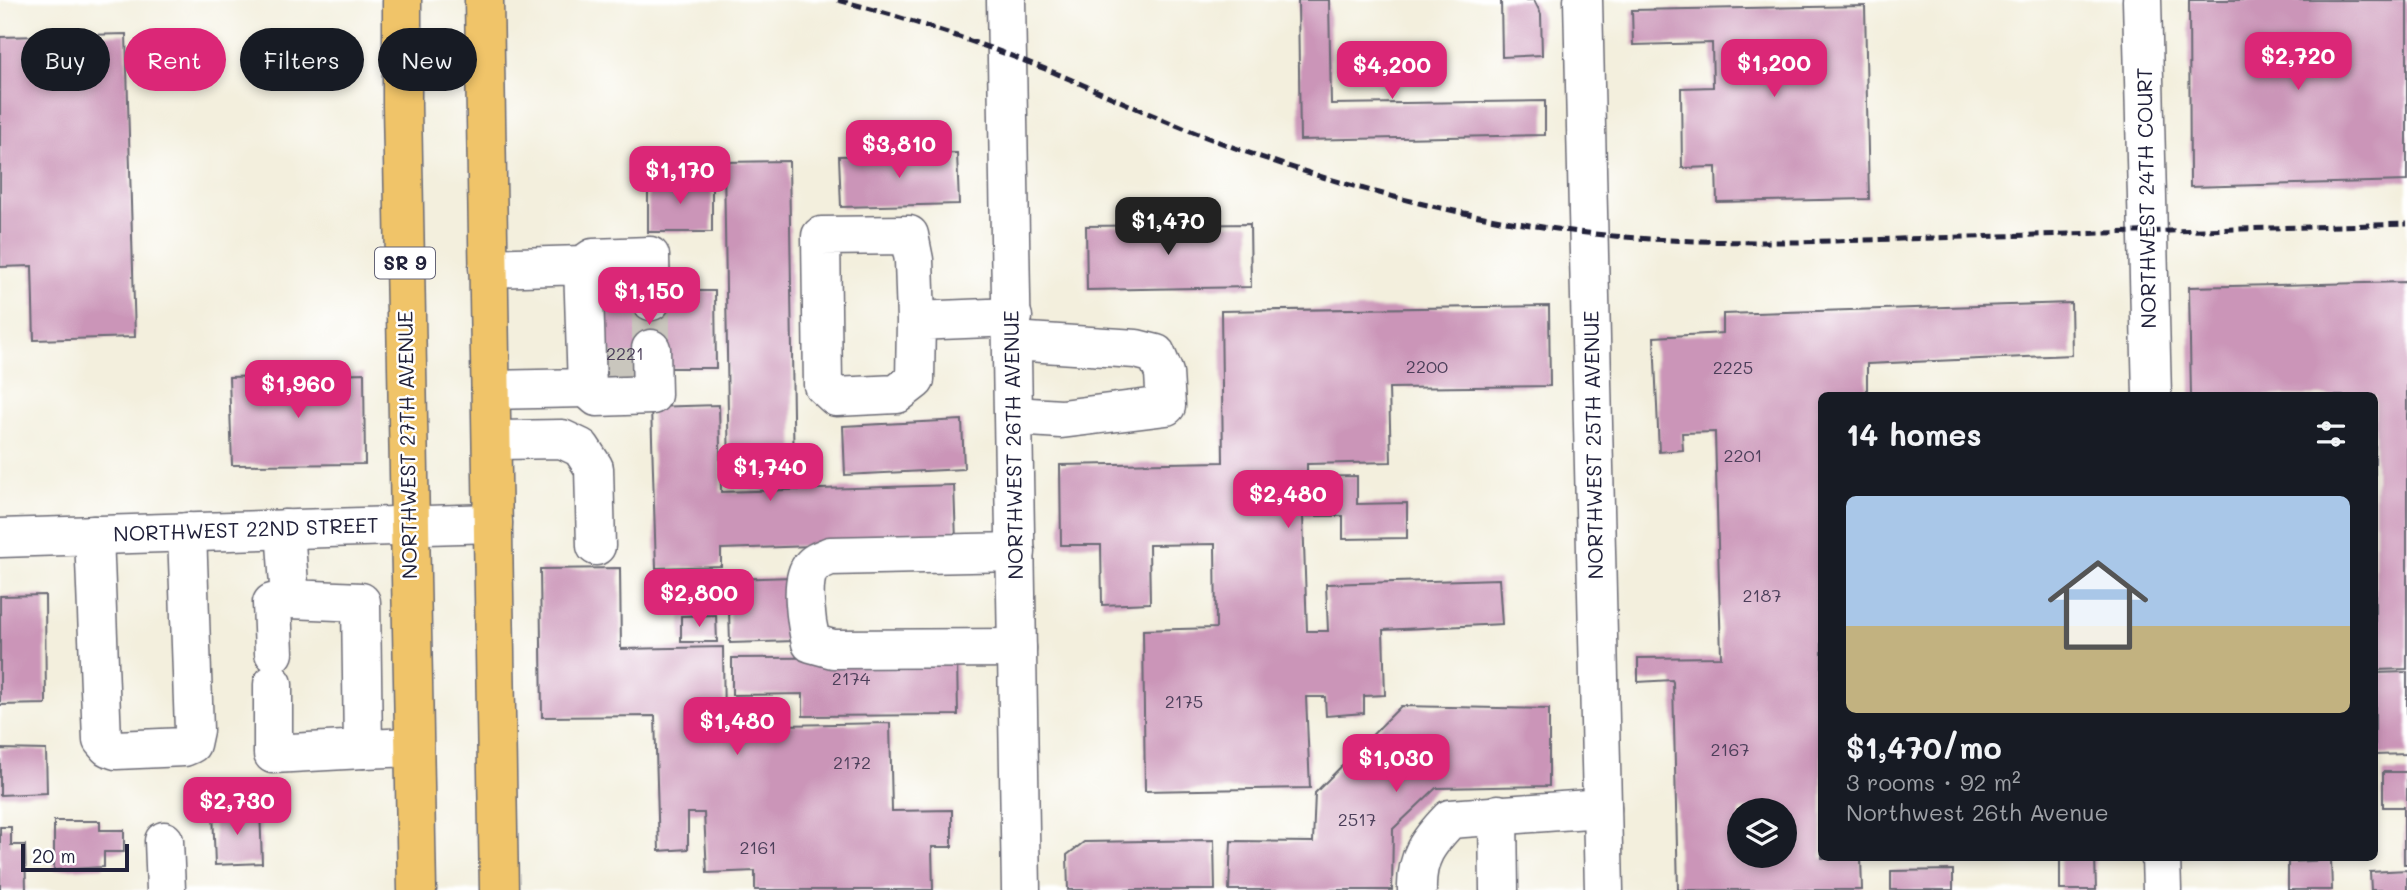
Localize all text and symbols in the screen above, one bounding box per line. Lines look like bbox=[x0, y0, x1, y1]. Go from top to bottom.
chip: Buy bbox=[21, 28, 110, 91]
chip: Rent bbox=[124, 28, 226, 91]
chip: Filters bbox=[240, 28, 364, 91]
chip: New bbox=[378, 28, 477, 91]
pin: $2,720 bbox=[2241, 32, 2355, 92]
pin: $1,200 bbox=[1717, 40, 1831, 99]
text: $2,720 bbox=[2261, 40, 2335, 70]
pin: $4,200 bbox=[1335, 42, 1449, 101]
text: $1,200 bbox=[1737, 47, 1811, 77]
text: $4,200 bbox=[1353, 49, 1431, 79]
street label: NORTHWEST 24TH COURT bbox=[2130, 67, 2161, 329]
pin: $3,810 bbox=[842, 120, 956, 180]
text: $3,810 bbox=[862, 128, 936, 158]
pin: $1,170 bbox=[623, 146, 737, 206]
text: $1,170 bbox=[645, 154, 715, 184]
pin: $1,470 bbox=[1111, 198, 1225, 257]
text: $1,470 bbox=[1131, 205, 1205, 235]
road number: SR 9 bbox=[375, 247, 435, 278]
pin: $1,150 bbox=[592, 268, 706, 327]
text: $1,150 bbox=[614, 275, 684, 305]
street label: NORTHWEST 26TH AVENUE bbox=[997, 310, 1028, 580]
street label: NORTHWEST 25TH AVENUE bbox=[1577, 310, 1608, 580]
street label: NORTHWEST 27TH AVENUE bbox=[391, 311, 422, 579]
house number: 2221 bbox=[606, 341, 644, 365]
house number: 2200 bbox=[1406, 354, 1448, 378]
house number: 2225 bbox=[1713, 355, 1753, 379]
pin: $1,960 bbox=[241, 360, 355, 420]
text: $1,960 bbox=[261, 368, 335, 398]
text: 14 homes bbox=[1846, 414, 1982, 454]
icon: filters bbox=[2312, 415, 2350, 453]
house number: 2201 bbox=[1723, 443, 1763, 467]
pin: $1,740 bbox=[713, 444, 827, 503]
text: $1,740 bbox=[733, 451, 807, 481]
pin: $2,480 bbox=[1231, 470, 1345, 530]
text: $2,480 bbox=[1249, 478, 1327, 508]
street label: NORTHWEST 22ND STREET bbox=[113, 510, 379, 547]
icon: home bbox=[2035, 542, 2161, 668]
pin: $2,800 bbox=[642, 570, 756, 629]
text: $2,800 bbox=[660, 577, 738, 607]
house number: 2187 bbox=[1743, 583, 1781, 607]
house number: 2174 bbox=[832, 666, 871, 690]
house number: 2175 bbox=[1165, 689, 1203, 713]
pin: $1,480 bbox=[680, 698, 794, 757]
text: $1,480 bbox=[699, 705, 775, 735]
text: $1,470/mo bbox=[1846, 727, 2002, 767]
pin: $1,030 bbox=[1339, 734, 1453, 794]
house number: 2167 bbox=[1711, 737, 1749, 761]
text: $1,030 bbox=[1359, 742, 1433, 772]
house number: 2172 bbox=[833, 750, 871, 774]
text: 3 rooms · 92 m² bbox=[1846, 767, 2021, 797]
pin: $2,730 bbox=[180, 778, 294, 837]
text: $2,730 bbox=[199, 785, 275, 815]
text: Northwest 26th Avenue bbox=[1846, 797, 2109, 827]
map controls bbox=[1727, 798, 1797, 868]
button: layers bbox=[1727, 798, 1797, 868]
house number: 2517 bbox=[1338, 807, 1376, 831]
house number: 2161 bbox=[740, 835, 777, 859]
scale bar bbox=[21, 841, 130, 873]
text: 20 m bbox=[32, 843, 76, 868]

